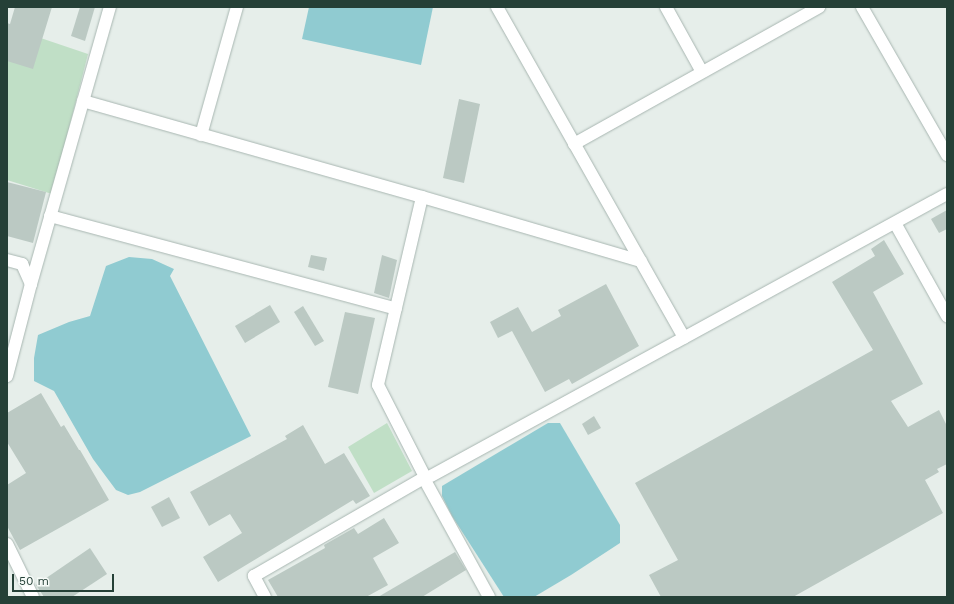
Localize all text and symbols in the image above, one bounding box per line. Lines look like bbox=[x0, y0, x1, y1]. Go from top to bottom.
scale bar bbox=[14, 566, 116, 592]
text: 50 m bbox=[19, 574, 49, 588]

